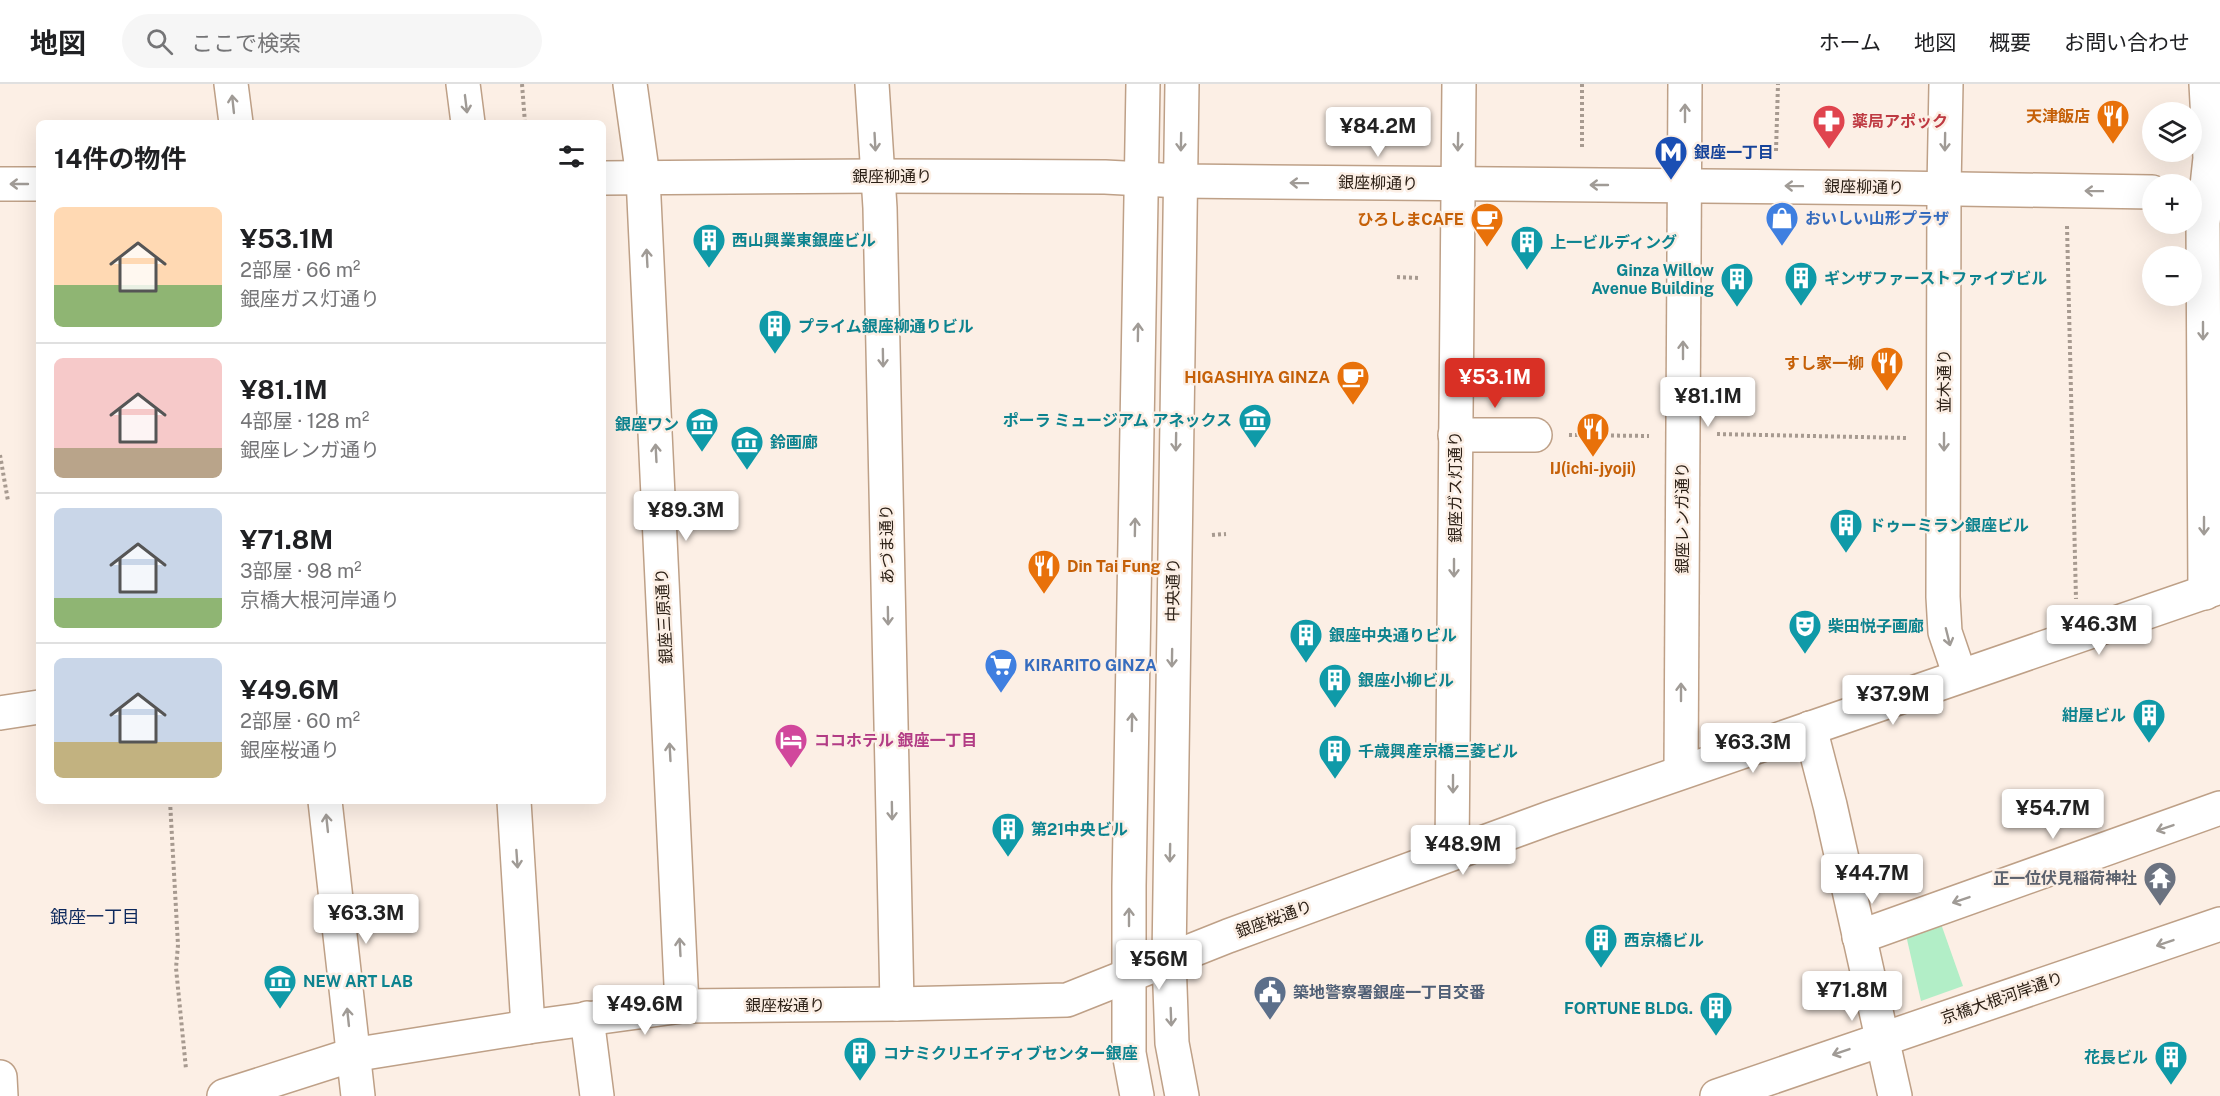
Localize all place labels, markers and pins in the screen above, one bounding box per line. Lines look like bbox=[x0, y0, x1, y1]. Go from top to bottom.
restaurant icon: 天津飯店 bbox=[2095, 98, 2131, 145]
pharmacy icon: 薬局アポック bbox=[1811, 103, 1847, 150]
pin: ¥84.2M bbox=[1329, 107, 1427, 158]
place label: 天津飯店 bbox=[2026, 107, 2090, 126]
place label: 薬局アポック bbox=[1852, 112, 1948, 131]
metro station icon: 銀座一丁目 bbox=[1653, 134, 1689, 181]
place label: 銀座一丁目 bbox=[1694, 143, 1774, 162]
shop icon: おいしい山形プラザ bbox=[1764, 200, 1800, 247]
cafe icon: ひろしまCAFE bbox=[1469, 201, 1505, 248]
place label: おいしい山形プラザ bbox=[1805, 209, 1949, 228]
place label: ひろしまCAFE bbox=[1357, 210, 1464, 229]
building icon: 西山興業東銀座ビル bbox=[691, 222, 727, 269]
building icon: 上一ビルディング bbox=[1509, 224, 1545, 271]
place label: 西山興業東銀座ビル bbox=[732, 231, 876, 250]
place label: 上一ビルディング bbox=[1550, 233, 1677, 252]
building icon: ギンザファーストファイブビル bbox=[1783, 260, 1819, 307]
place label: Ginza Willow Avenue Building bbox=[1591, 261, 1714, 298]
building icon: Ginza Willow Avenue Building bbox=[1719, 261, 1755, 308]
place label: ギンザファーストファイブビル bbox=[1824, 269, 2047, 288]
building icon: プライム銀座柳通りビル bbox=[757, 308, 793, 355]
place label: プライム銀座柳通りビル bbox=[798, 317, 974, 336]
restaurant icon: すし家一柳 bbox=[1869, 345, 1905, 392]
place label: すし家一柳 bbox=[1784, 354, 1864, 373]
pin: ¥53.1M bbox=[1446, 358, 1544, 409]
cafe icon: HIGASHIYA GINZA bbox=[1335, 359, 1371, 406]
place label: HIGASHIYA GINZA bbox=[1184, 368, 1330, 387]
pin: ¥81.1M bbox=[1659, 377, 1757, 428]
museum icon: ポーラ ミュージアム アネックス bbox=[1237, 402, 1273, 449]
museum icon: 銀座ワン bbox=[684, 406, 720, 453]
place label: ポーラ ミュージアム アネックス bbox=[1003, 411, 1232, 430]
restaurant icon: IJ(ichi-jyoji) bbox=[1575, 411, 1611, 458]
place label: 銀座ワン bbox=[615, 415, 679, 434]
museum icon: 鈴画廊 bbox=[729, 424, 765, 471]
place label: 鈴画廊 bbox=[770, 433, 818, 452]
place label: IJ(ichi-jyoji) bbox=[1550, 459, 1636, 478]
pin: ¥89.3M bbox=[637, 491, 735, 542]
building icon: ドゥーミラン銀座ビル bbox=[1828, 507, 1864, 554]
place label: ドゥーミラン銀座ビル bbox=[1869, 516, 2029, 535]
restaurant icon: Din Tai Fung bbox=[1026, 548, 1062, 595]
place label: Din Tai Fung bbox=[1067, 557, 1161, 576]
pin: ¥46.3M bbox=[2050, 605, 2148, 656]
theatre icon: 柴田悦子画廊 bbox=[1787, 608, 1823, 655]
building icon: 銀座中央通りビル bbox=[1288, 617, 1324, 664]
place label: 柴田悦子画廊 bbox=[1828, 617, 1924, 636]
place label: 銀座中央通りビル bbox=[1329, 626, 1457, 645]
supermarket icon: KIRARITO GINZA bbox=[983, 647, 1019, 694]
place label: KIRARITO GINZA bbox=[1024, 656, 1157, 675]
building icon: 銀座小柳ビル bbox=[1317, 662, 1353, 709]
place label: 銀座小柳ビル bbox=[1358, 671, 1454, 690]
pin: ¥37.9M bbox=[1844, 675, 1942, 726]
building icon: 紺屋ビル bbox=[2131, 697, 2167, 744]
place label: 紺屋ビル bbox=[2062, 706, 2126, 725]
hotel icon: ココホテル 銀座一丁目 bbox=[773, 722, 809, 769]
pin: ¥63.3M bbox=[1704, 723, 1802, 774]
place label: ココホテル 銀座一丁目 bbox=[814, 731, 978, 750]
building icon: 千歳興産京橋三菱ビル bbox=[1317, 733, 1353, 780]
place label: 千歳興産京橋三菱ビル bbox=[1358, 742, 1518, 761]
pin: ¥54.7M bbox=[2004, 789, 2102, 840]
building icon: 第21中央ビル bbox=[990, 811, 1026, 858]
place label: 第21中央ビル bbox=[1031, 820, 1128, 839]
pin: ¥48.9M bbox=[1414, 825, 1512, 876]
pin: ¥44.7M bbox=[1823, 854, 1921, 905]
temple icon: 正一位伏見稲荷神社 bbox=[2142, 860, 2178, 907]
place label: 正一位伏見稲荷神社 bbox=[1993, 869, 2137, 888]
pin: ¥63.3M bbox=[317, 894, 415, 945]
building icon: 西京橋ビル bbox=[1583, 922, 1619, 969]
place label: 西京橋ビル bbox=[1624, 931, 1704, 950]
pin: ¥56M bbox=[1123, 940, 1195, 991]
museum icon: NEW ART LAB bbox=[262, 963, 298, 1010]
pin: ¥71.8M bbox=[1803, 971, 1901, 1022]
place label: NEW ART LAB bbox=[303, 972, 413, 991]
public building icon: 築地警察署銀座一丁目交番 bbox=[1252, 974, 1288, 1021]
place label: 築地警察署銀座一丁目交番 bbox=[1293, 983, 1485, 1002]
pin: ¥49.6M bbox=[596, 985, 694, 1036]
building icon: FORTUNE BLDG. bbox=[1698, 990, 1734, 1037]
place label: FORTUNE BLDG. bbox=[1564, 999, 1693, 1018]
building icon: コナミクリエイティブセンター銀座 bbox=[842, 1035, 878, 1082]
building icon: 花長ビル bbox=[2153, 1039, 2189, 1086]
place label: コナミクリエイティブセンター銀座 bbox=[883, 1044, 1138, 1063]
place label: 花長ビル bbox=[2084, 1048, 2148, 1067]

